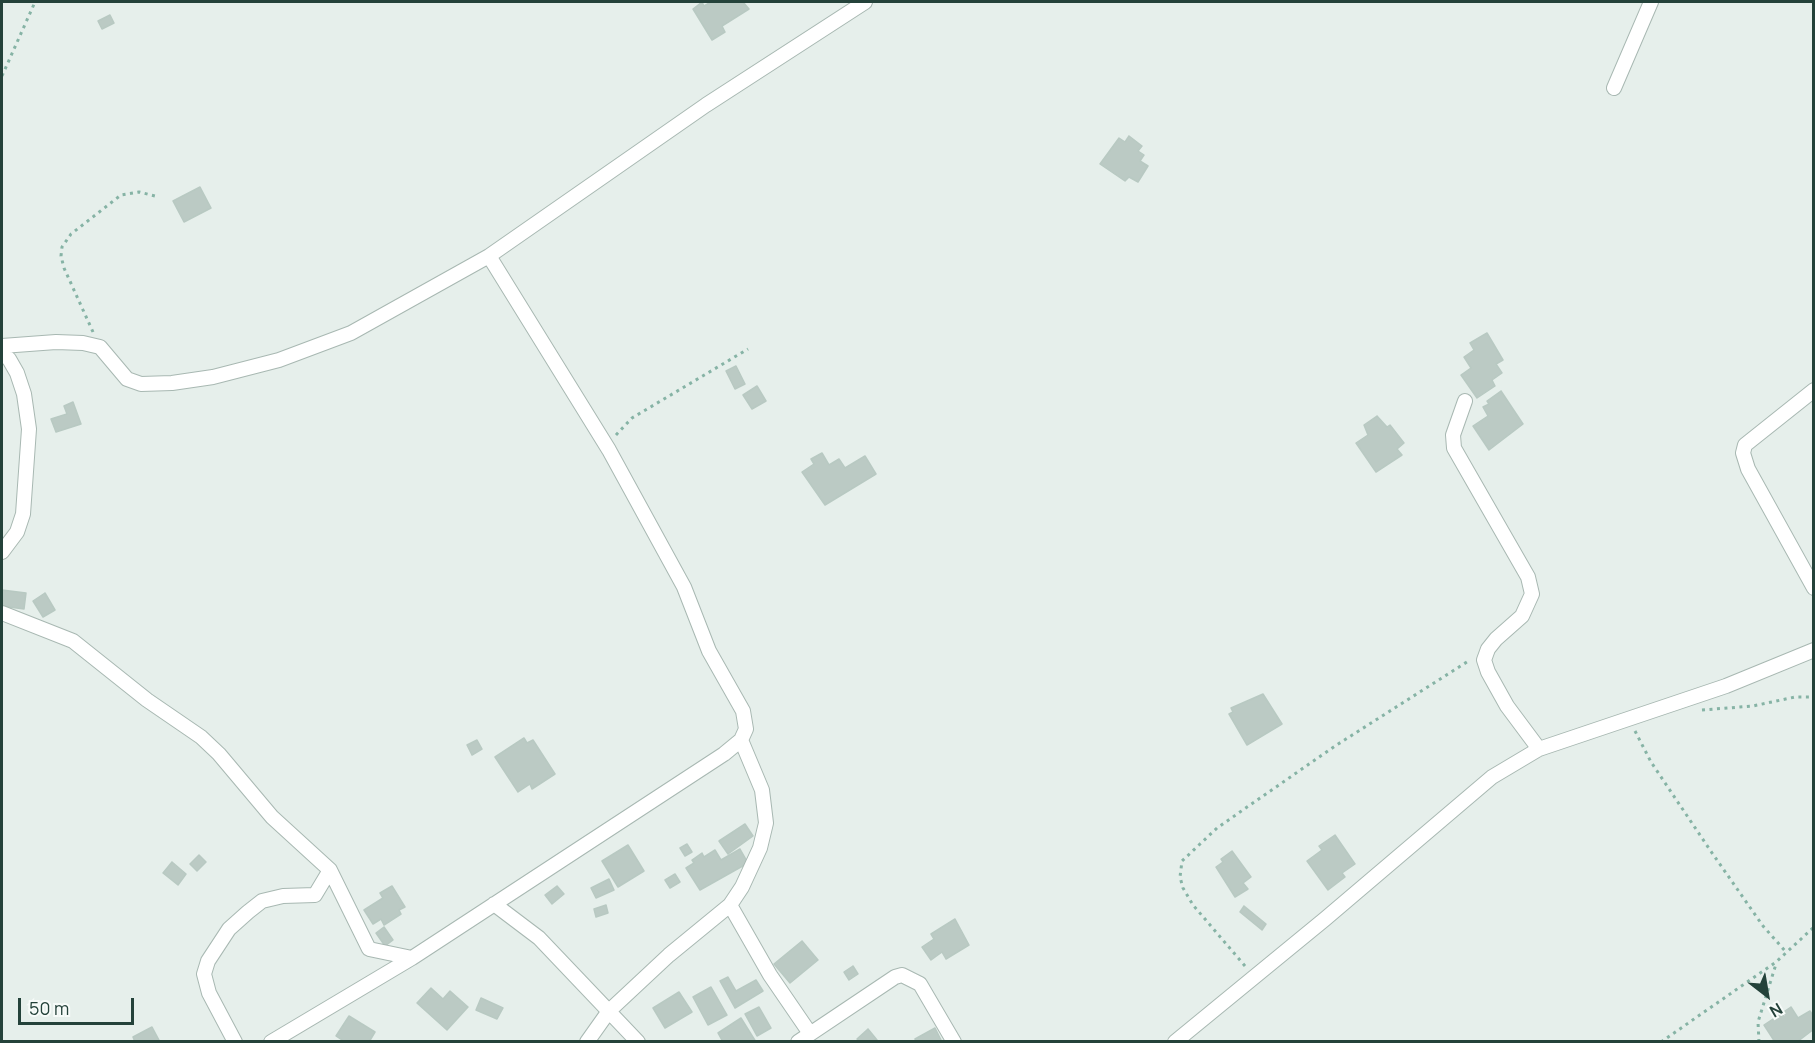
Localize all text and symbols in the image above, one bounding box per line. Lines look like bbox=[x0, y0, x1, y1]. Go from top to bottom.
north arrow bbox=[1737, 965, 1797, 1025]
scale bar bbox=[21, 986, 136, 1024]
text: 50 m bbox=[29, 996, 69, 1020]
text: N bbox=[1766, 998, 1787, 1023]

